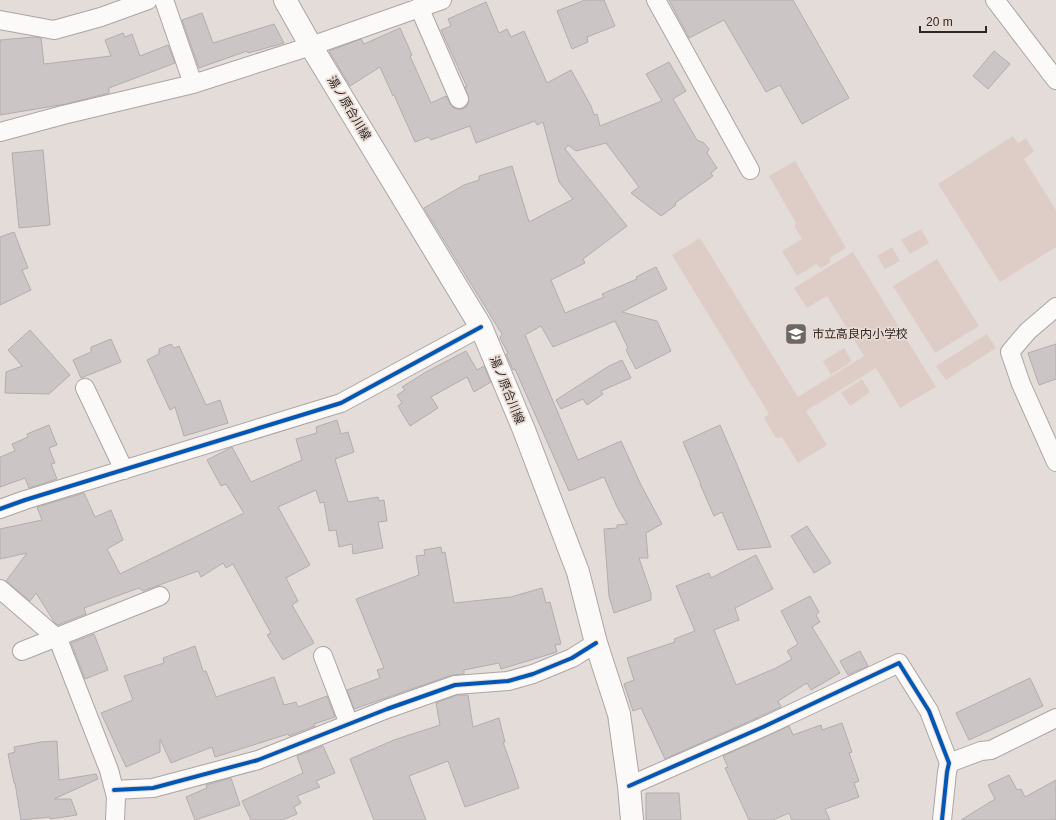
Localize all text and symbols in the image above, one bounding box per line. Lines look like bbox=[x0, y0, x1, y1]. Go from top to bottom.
scale bar bbox=[920, 8, 986, 34]
text: 20 m bbox=[926, 15, 953, 29]
street label: 湯ノ原合川線 bbox=[324, 74, 374, 142]
school or university icon: 市立高良内小学校 bbox=[783, 321, 809, 347]
place label: 市立高良内小学校 bbox=[812, 327, 908, 341]
street label: 湯ノ原合川線 bbox=[487, 354, 527, 426]

